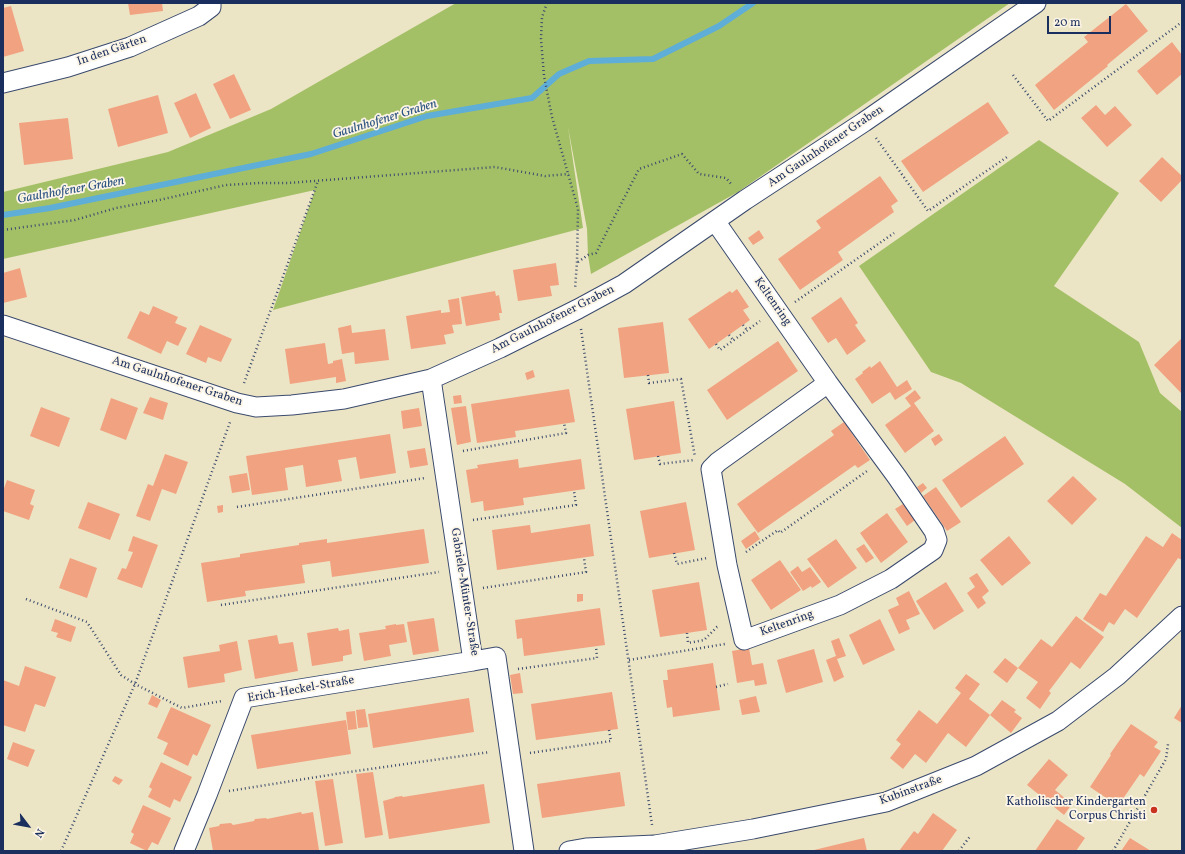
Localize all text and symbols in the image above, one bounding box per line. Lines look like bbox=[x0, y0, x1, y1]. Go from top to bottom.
scale bar bbox=[1049, 8, 1113, 34]
text: 20 m bbox=[1054, 15, 1081, 31]
street label: In den Gärten bbox=[75, 32, 149, 70]
water label: Gaulnhofener Graben bbox=[331, 97, 439, 143]
street label: Am Gaulnhofener Graben bbox=[765, 103, 887, 191]
water label: Gaulnhofener Graben bbox=[16, 174, 126, 208]
street label: Keltenring bbox=[750, 275, 794, 329]
street label: Am Gaulnhofener Graben bbox=[489, 283, 617, 357]
street label: Am Gaulnhofener Graben bbox=[110, 354, 244, 410]
street label: Gabriele-Münter-Straße bbox=[447, 527, 481, 657]
street label: Keltenring bbox=[758, 608, 816, 640]
street label: Erich-Heckel-Straße bbox=[247, 674, 355, 706]
street label: Kubinstraße bbox=[878, 773, 944, 809]
place label: Katholischer Kindergarten Corpus Christi bbox=[1006, 796, 1146, 824]
marker: Katholischer Kindergarten Corpus Christi bbox=[1149, 805, 1159, 815]
north arrow bbox=[8, 806, 48, 846]
text: N bbox=[30, 825, 47, 840]

